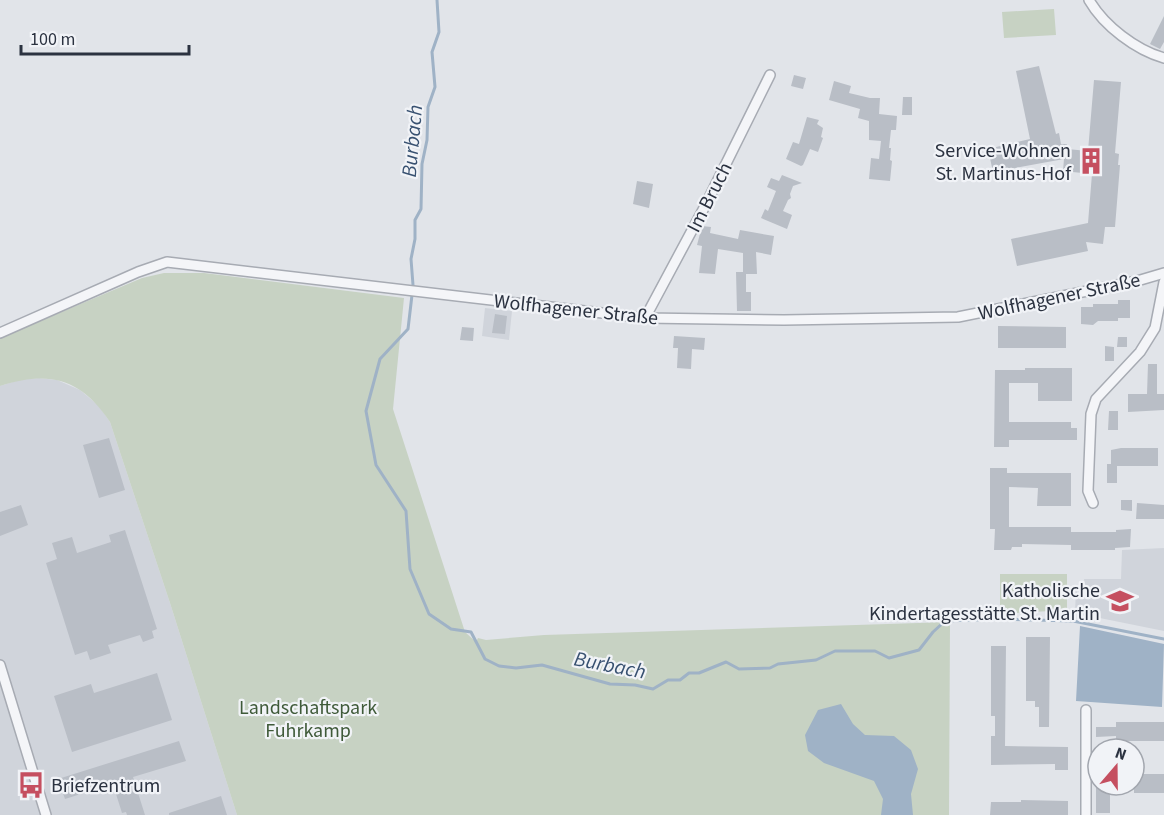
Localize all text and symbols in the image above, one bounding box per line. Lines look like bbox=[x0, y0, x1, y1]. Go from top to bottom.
scale bar bbox=[21, 18, 189, 56]
text: 100 m bbox=[30, 27, 75, 52]
water label: Burbach bbox=[394, 103, 430, 179]
place label: Service-Wohnen St. Martinus-Hof bbox=[935, 137, 1072, 188]
building icon: Service-Wohnen St. Martinus-Hof bbox=[1076, 146, 1106, 176]
street label: Im Bruch bbox=[680, 157, 739, 237]
street label: Wolfhagener Straße bbox=[976, 266, 1143, 328]
street label: Wolfhagener Straße bbox=[492, 287, 659, 333]
place label: Katholische Kindertagesstätte St. Martin bbox=[869, 577, 1100, 628]
school or university icon: Katholische Kindertagesstätte St. Martin bbox=[1105, 586, 1135, 616]
water label: Burbach bbox=[571, 643, 649, 687]
park label: Landschaftspark Fuhrkamp bbox=[239, 694, 377, 745]
north arrow bbox=[1086, 737, 1146, 797]
text: N bbox=[1112, 742, 1130, 766]
bus stop icon: Briefzentrum bbox=[16, 770, 46, 800]
place label: Briefzentrum bbox=[51, 772, 160, 800]

